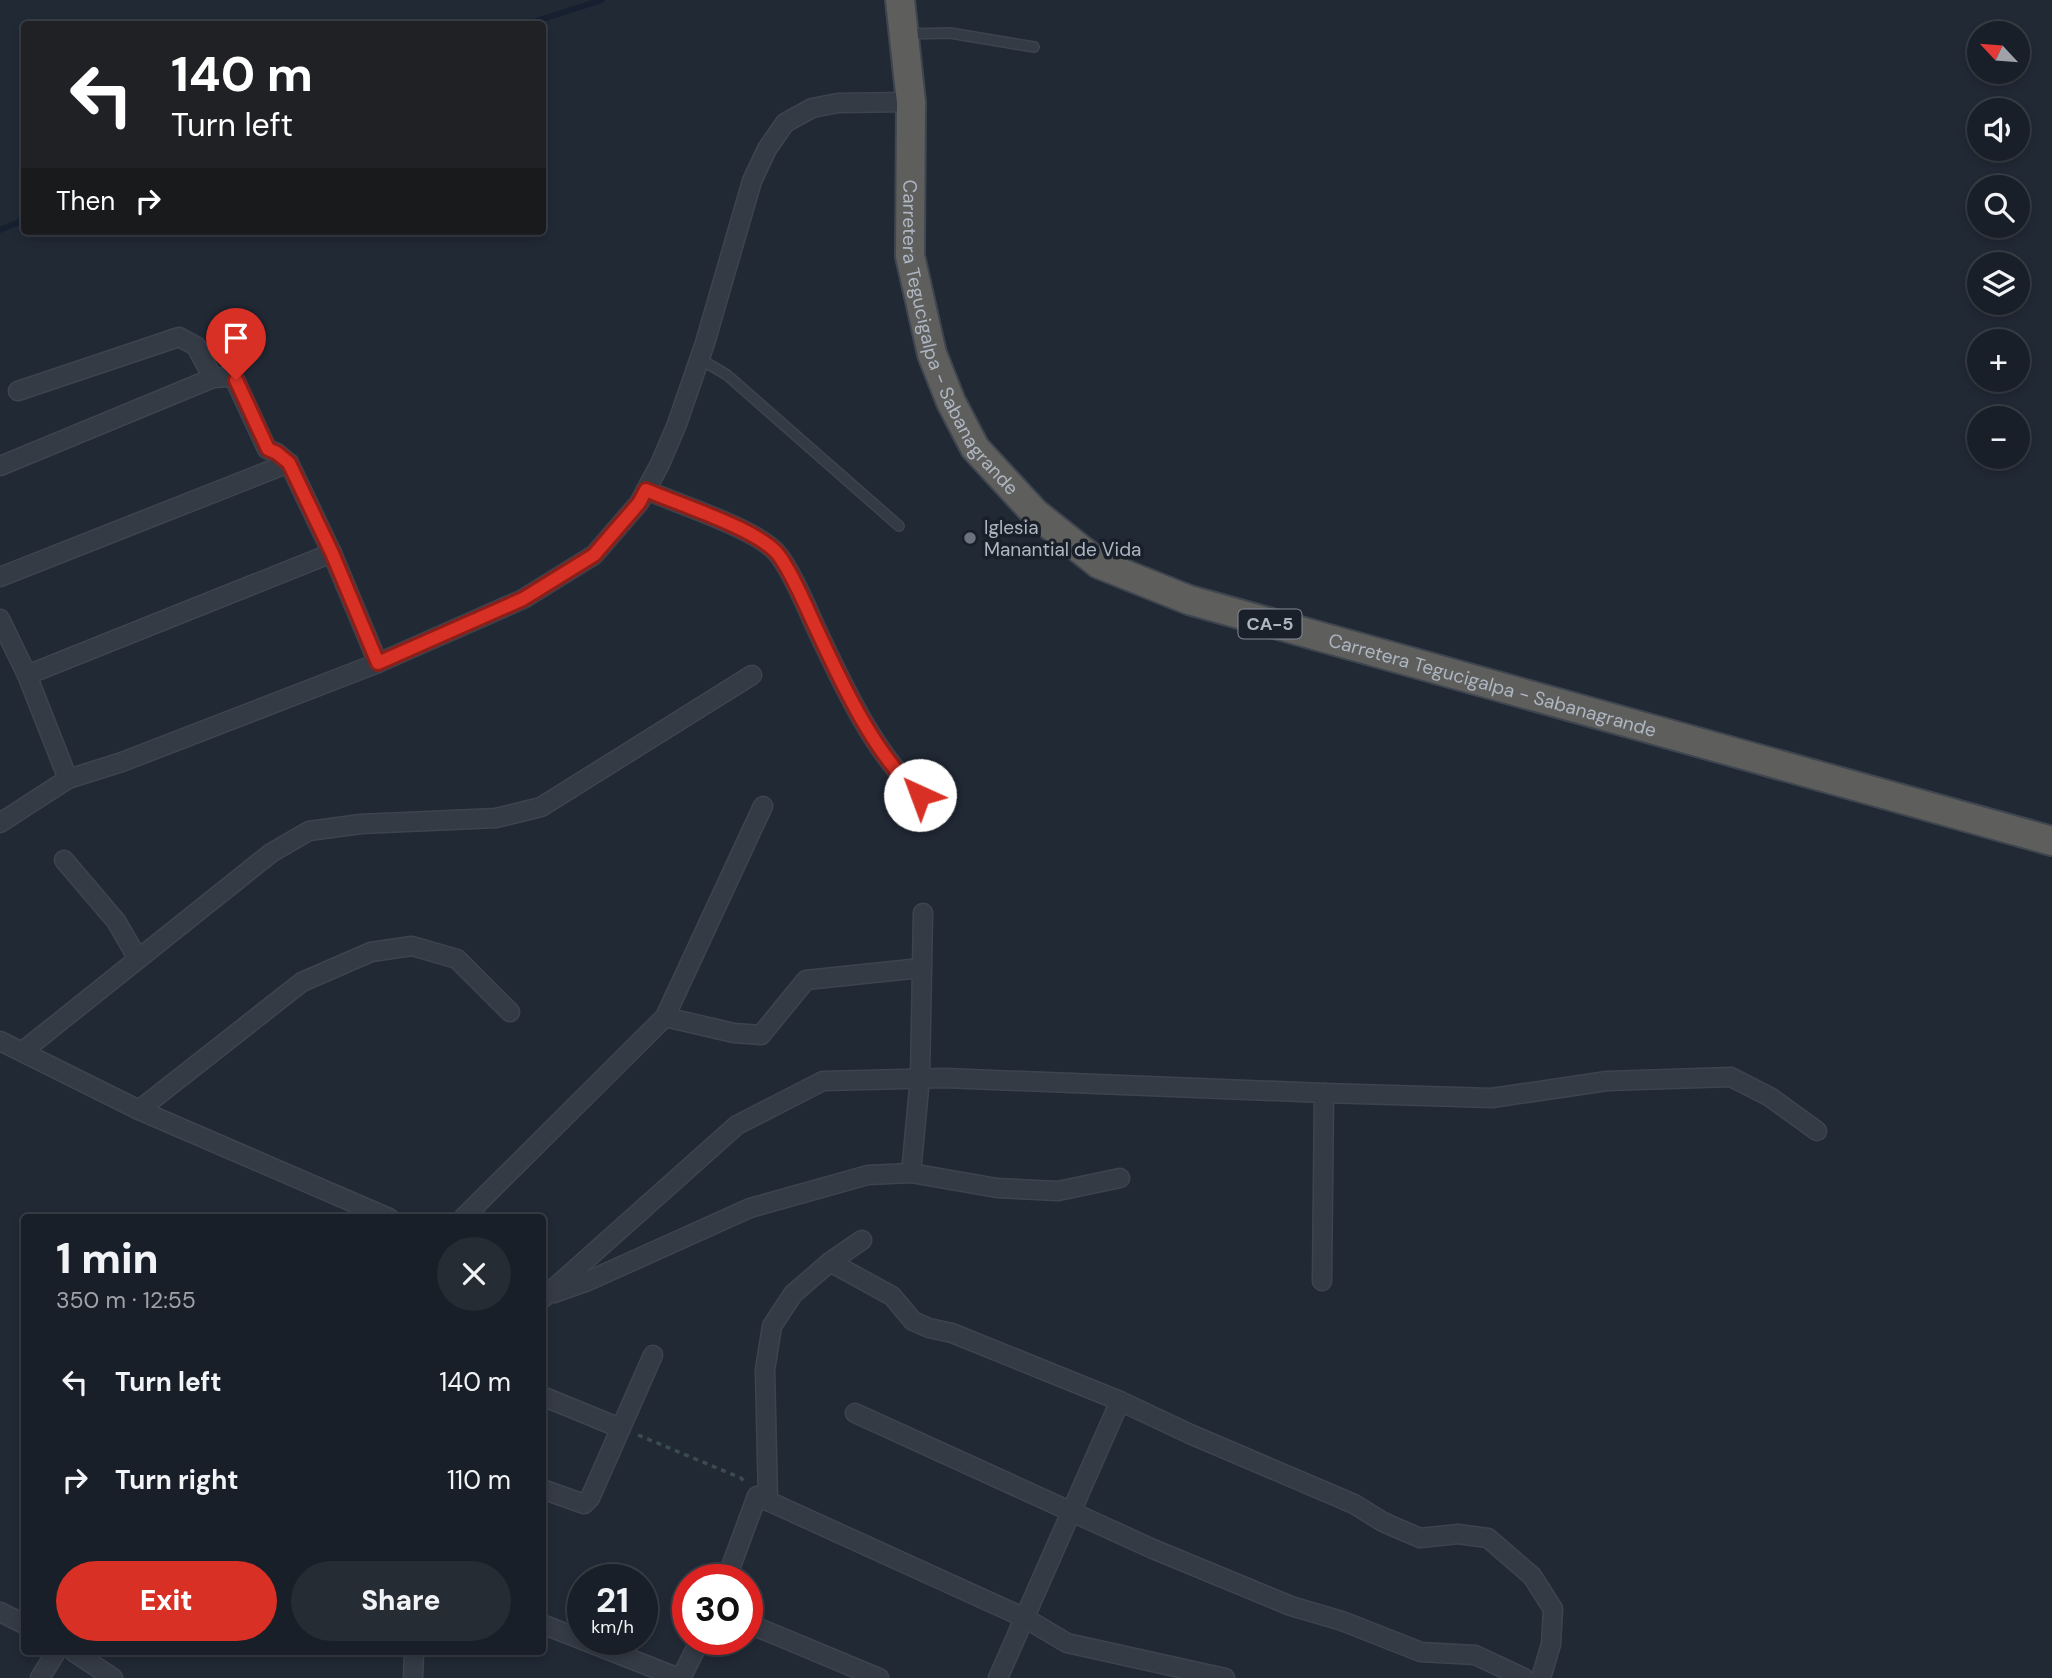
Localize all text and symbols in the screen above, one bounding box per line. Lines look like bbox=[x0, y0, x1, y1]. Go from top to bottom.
north arrow bbox=[1967, 21, 2030, 84]
map controls bbox=[1967, 21, 2030, 469]
text: 140 m bbox=[171, 42, 313, 106]
icon: left bbox=[56, 49, 147, 140]
button: sound bbox=[1967, 98, 2030, 161]
text: Turn left bbox=[171, 104, 293, 146]
button: search bbox=[1967, 175, 2030, 238]
street label: Carretera Tegucigalpa - Sabanagrande bbox=[897, 180, 1024, 500]
icon: right bbox=[129, 182, 167, 220]
text: Then bbox=[56, 184, 115, 218]
button: layers bbox=[1967, 252, 2030, 315]
pin bbox=[206, 308, 266, 380]
icon: arrive bbox=[217, 319, 255, 357]
button: + bbox=[1967, 329, 2030, 392]
button: − bbox=[1967, 406, 2030, 469]
place label: Iglesia Manantial de Vida bbox=[984, 515, 1141, 562]
marker: Iglesia Manantial de Vida bbox=[962, 530, 978, 546]
road number: CA-5 bbox=[1238, 610, 1302, 638]
street label: Carretera Tegucigalpa - Sabanagrande bbox=[1326, 628, 1659, 743]
position arrow bbox=[883, 758, 957, 832]
text: 1 min bbox=[56, 1231, 159, 1286]
button: close bbox=[437, 1237, 511, 1311]
text: 350 m · 12:55 bbox=[56, 1285, 196, 1315]
icon: left bbox=[56, 1363, 94, 1401]
text: Turn left bbox=[115, 1365, 222, 1399]
text: 140 m bbox=[439, 1365, 511, 1399]
icon: right bbox=[56, 1461, 94, 1499]
text: Turn right bbox=[115, 1463, 239, 1497]
text: 110 m bbox=[447, 1463, 511, 1497]
button: Exit bbox=[56, 1561, 277, 1641]
button: Share bbox=[291, 1561, 511, 1641]
speed limit sign: 30 bbox=[672, 1564, 763, 1655]
text: 21 bbox=[596, 1577, 629, 1623]
text: km/h bbox=[591, 1615, 634, 1639]

